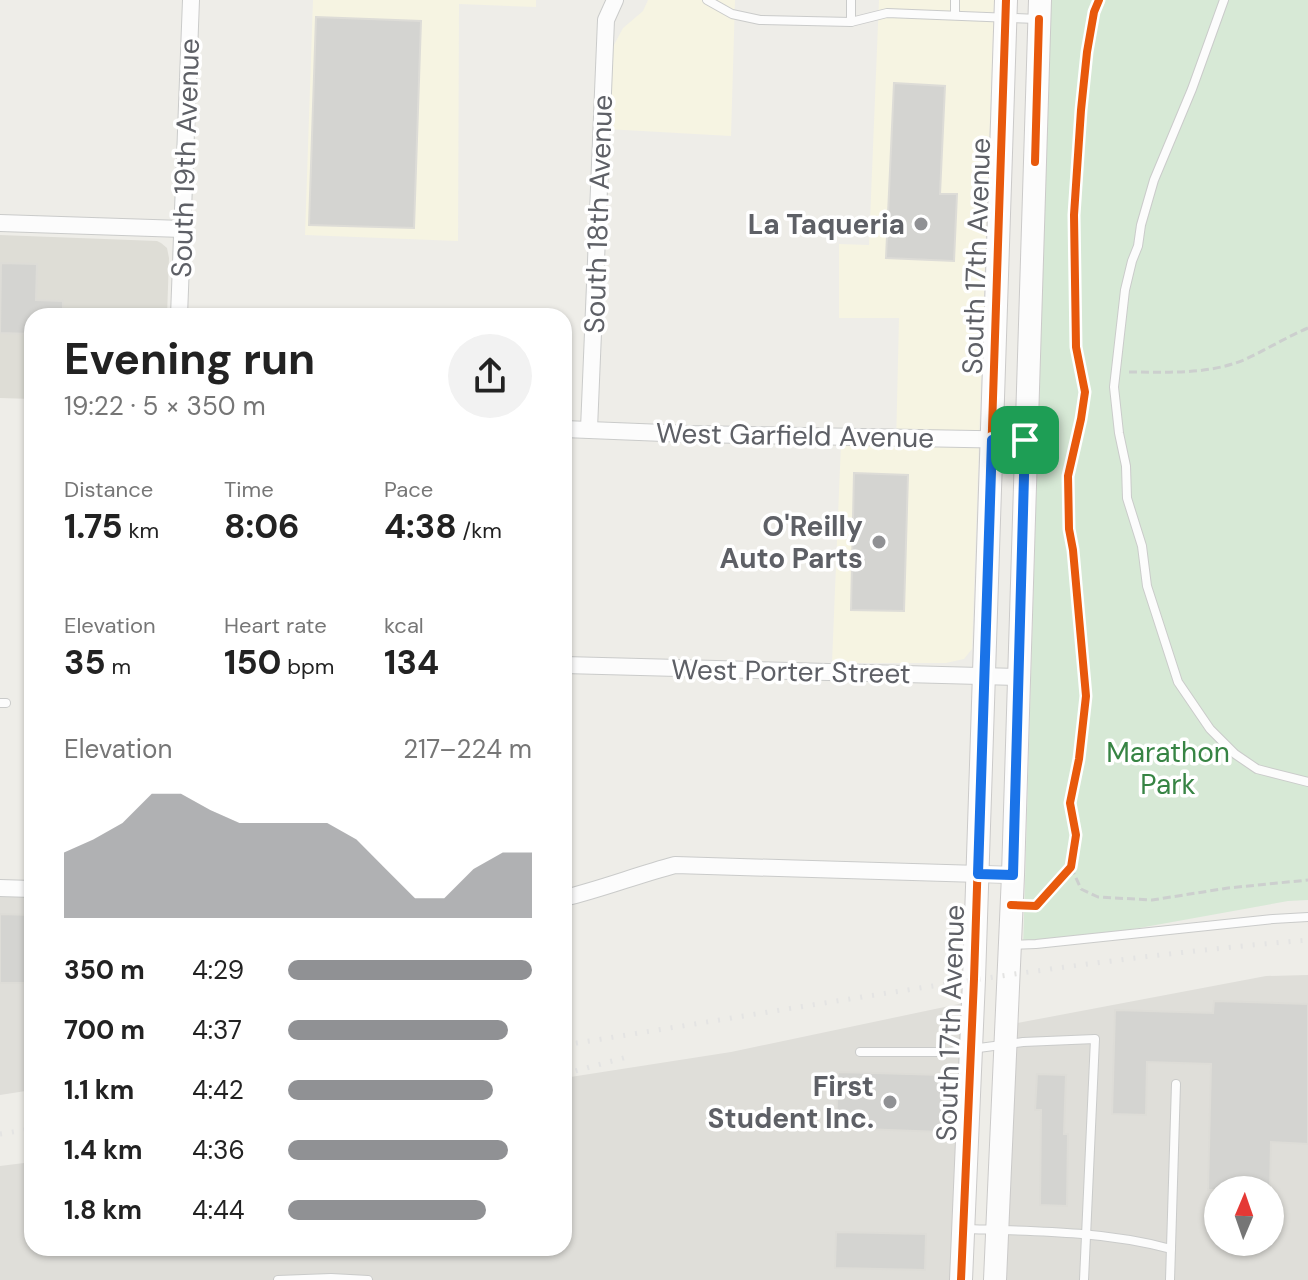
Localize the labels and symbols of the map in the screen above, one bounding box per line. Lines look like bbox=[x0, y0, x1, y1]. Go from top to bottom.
street label: South 19th Avenue bbox=[163, 38, 208, 278]
street label: South 18th Avenue bbox=[576, 94, 621, 334]
street label: South 17th Avenue bbox=[954, 137, 999, 375]
place label: La Taqueria bbox=[748, 206, 905, 243]
marker: La Taqueria bbox=[912, 215, 930, 233]
pin bbox=[991, 406, 1059, 474]
street label: West Garfield Avenue bbox=[656, 415, 934, 456]
place label: O'Reilly Auto Parts bbox=[720, 508, 863, 577]
marker: O'Reilly Auto Parts bbox=[870, 533, 888, 551]
street label: West Porter Street bbox=[671, 651, 911, 692]
park label: Marathon Park bbox=[1106, 734, 1230, 803]
street label: South 17th Avenue bbox=[928, 904, 973, 1142]
place label: First Student Inc. bbox=[708, 1068, 874, 1137]
marker: First Student Inc. bbox=[881, 1093, 899, 1111]
north arrow bbox=[1204, 1176, 1284, 1256]

